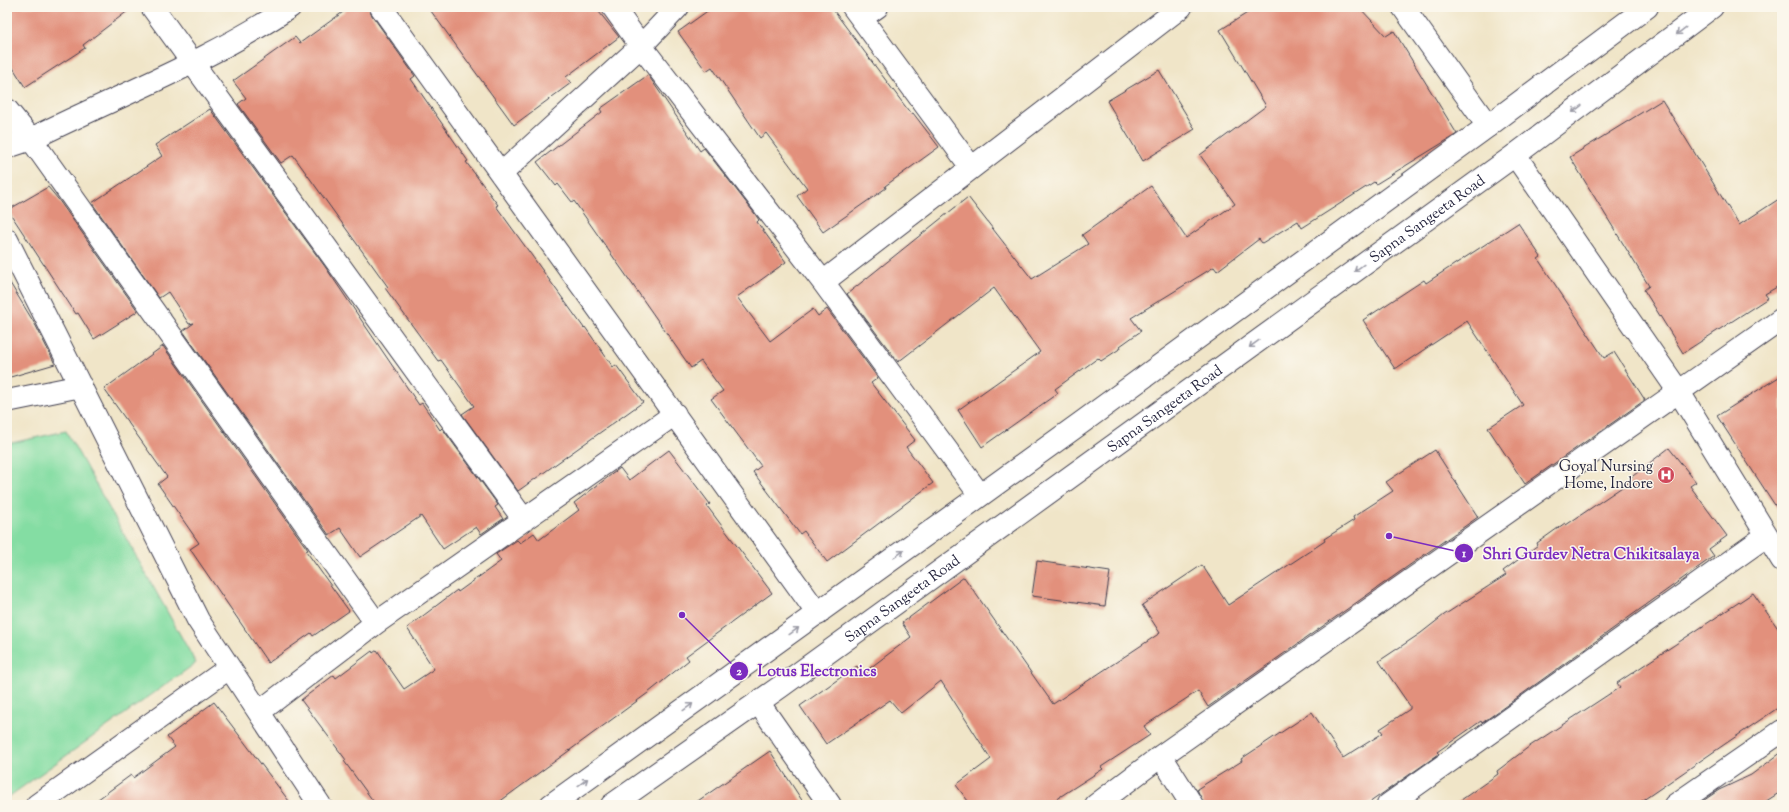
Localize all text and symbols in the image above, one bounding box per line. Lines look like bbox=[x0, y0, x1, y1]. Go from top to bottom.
one-way arrow bbox=[1676, 27, 1687, 35]
one-way arrow bbox=[1572, 105, 1583, 113]
street label: Sapna Sangeeta Road bbox=[1366, 171, 1490, 269]
one-way arrow bbox=[1354, 264, 1365, 272]
one-way arrow bbox=[1248, 340, 1259, 348]
street label: Sapna Sangeeta Road bbox=[1103, 361, 1228, 459]
place label: Goyal Nursing Home, Indore bbox=[1559, 457, 1653, 495]
hospital icon: Goyal Nursing Home, Indore bbox=[1656, 465, 1676, 485]
callout: Shri Gurdev Netra Chikitsalaya bbox=[1454, 539, 1708, 567]
text: Shri Gurdev Netra Chikitsalaya bbox=[1482, 544, 1700, 567]
text: 1 bbox=[1461, 545, 1467, 563]
one-way arrow bbox=[893, 550, 904, 559]
street label: Sapna Sangeeta Road bbox=[841, 551, 965, 649]
one-way arrow bbox=[788, 627, 799, 635]
callout: Lotus Electronics bbox=[729, 657, 884, 685]
text: Lotus Electronics bbox=[758, 661, 876, 684]
text: 2 bbox=[736, 663, 742, 681]
one-way arrow bbox=[683, 703, 694, 711]
one-way arrow bbox=[577, 778, 588, 786]

